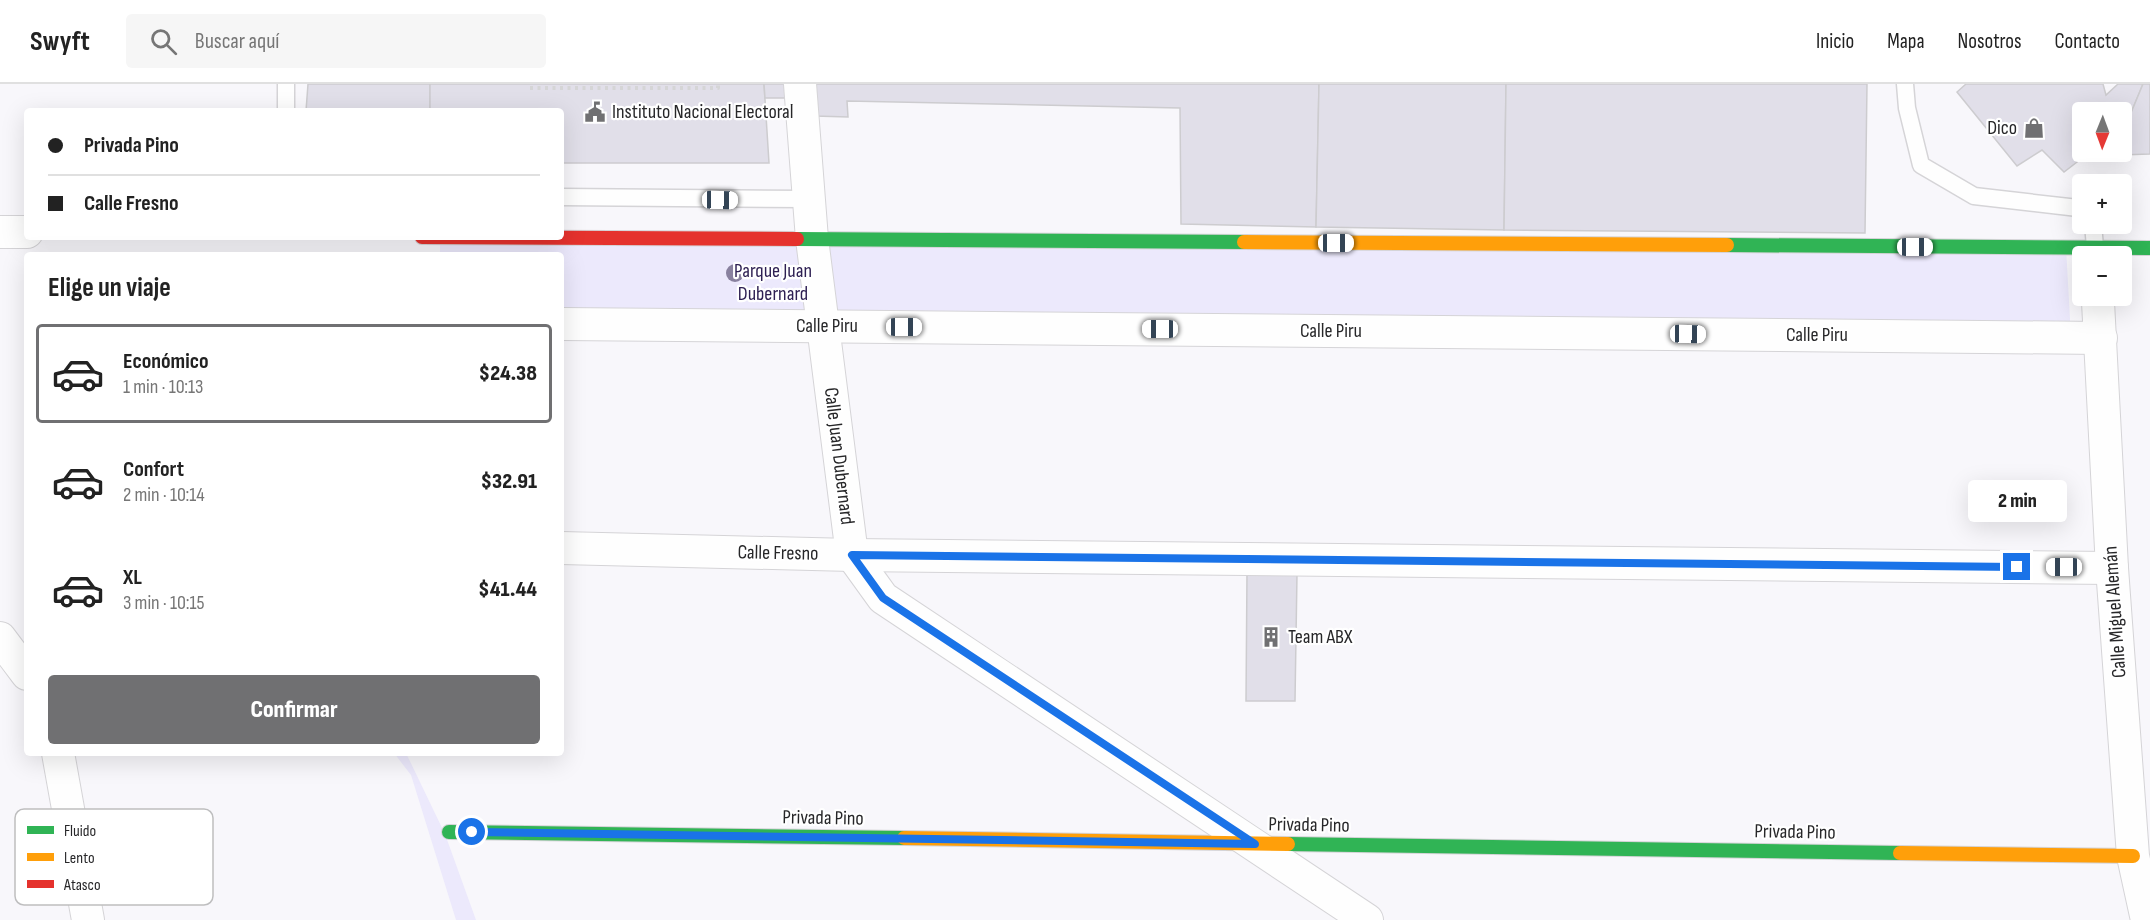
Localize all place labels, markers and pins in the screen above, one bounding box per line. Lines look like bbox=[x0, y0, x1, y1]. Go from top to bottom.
public building icon: Instituto Nacional Electoral bbox=[583, 100, 607, 124]
place label: Instituto Nacional Electoral bbox=[612, 100, 794, 124]
place label: Dico bbox=[1987, 116, 2017, 140]
shop icon: Dico bbox=[2022, 116, 2046, 140]
building icon: Team ABX bbox=[1259, 625, 1283, 649]
place label: Team ABX bbox=[1288, 625, 1353, 649]

